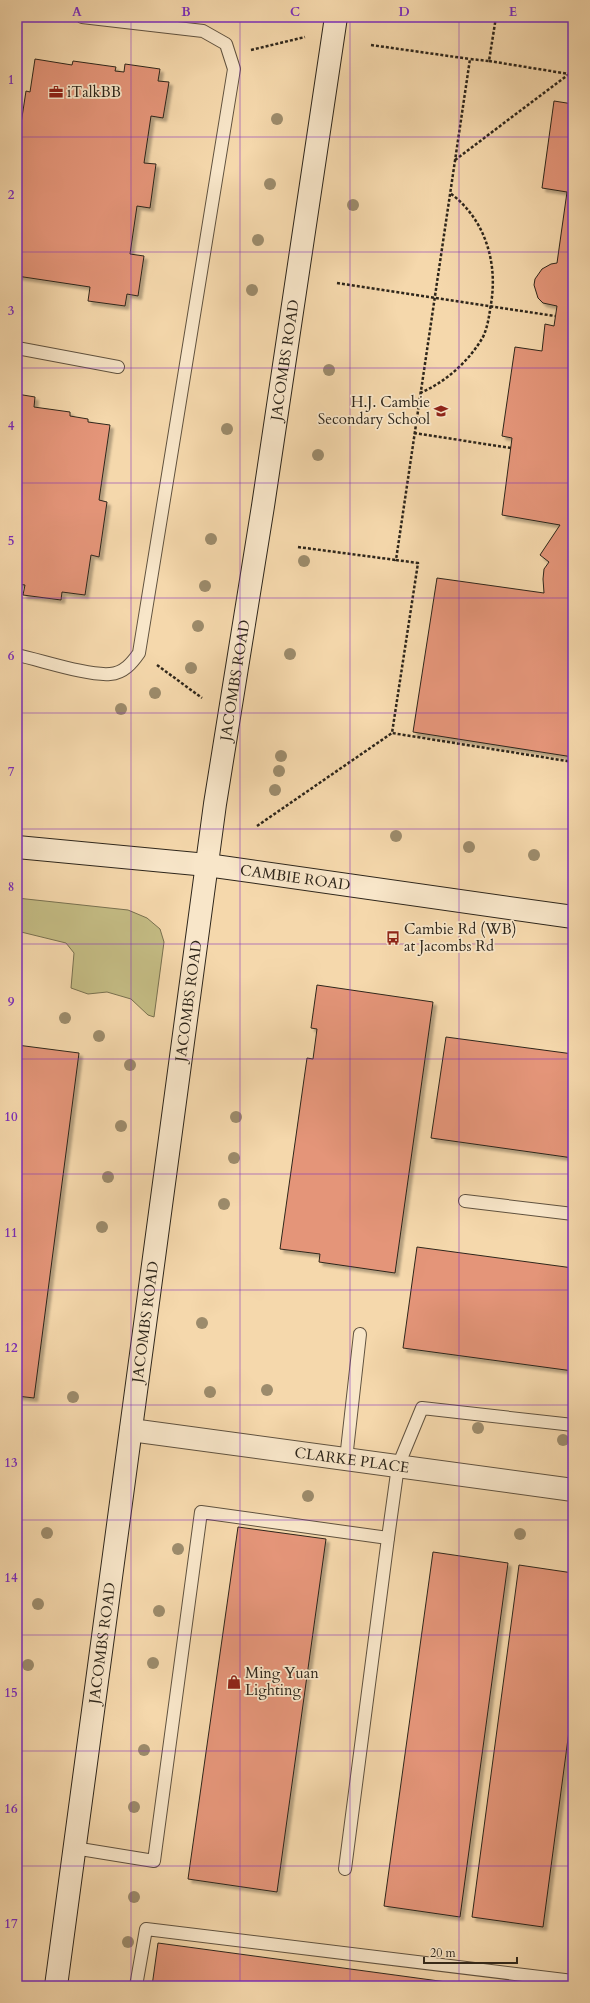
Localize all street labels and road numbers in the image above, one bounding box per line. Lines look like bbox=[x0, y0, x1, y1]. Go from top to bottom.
street label: JACOMBS ROAD bbox=[266, 298, 304, 424]
street label: JACOMBS ROAD bbox=[215, 618, 255, 744]
street label: CAMBIE ROAD bbox=[239, 860, 352, 895]
street label: JACOMBS ROAD bbox=[170, 939, 207, 1065]
street label: JACOMBS ROAD bbox=[127, 1260, 163, 1386]
street label: CLARKE PLACE bbox=[293, 1442, 411, 1478]
street label: JACOMBS ROAD bbox=[84, 1581, 120, 1707]

